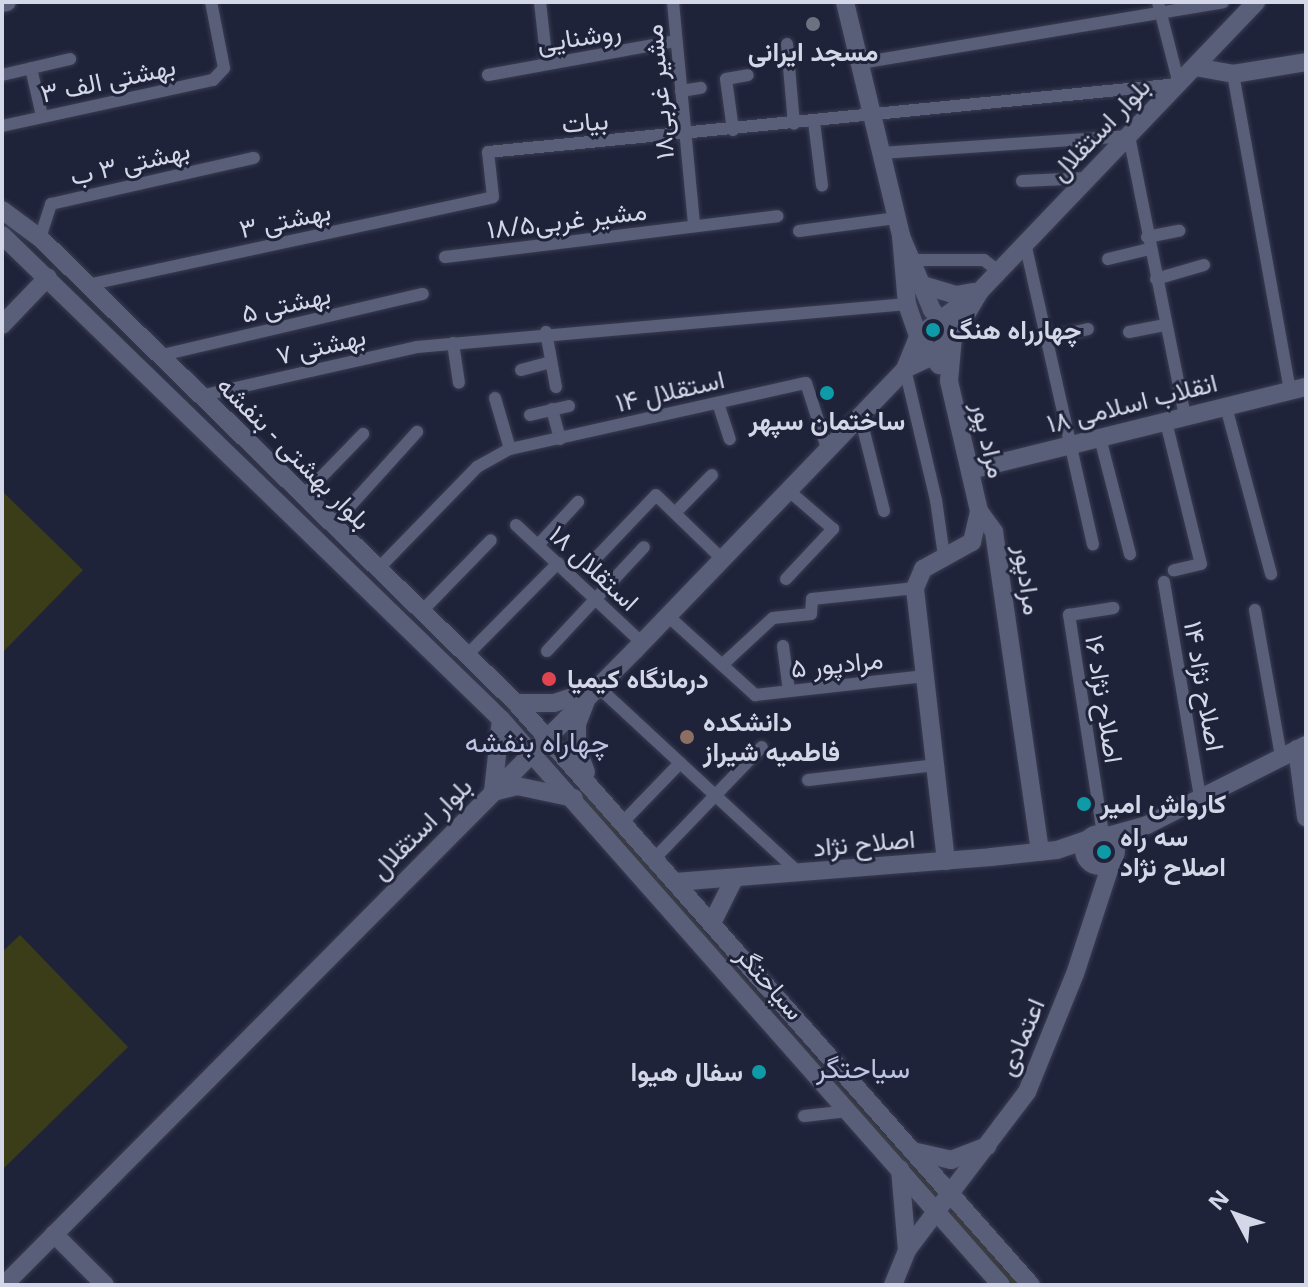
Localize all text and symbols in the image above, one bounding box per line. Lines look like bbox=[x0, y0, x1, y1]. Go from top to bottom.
street label: روشنایی bbox=[535, 15, 623, 59]
marker: مسجد ایرانی bbox=[804, 15, 822, 33]
street label: مشیر غربی۱۸ bbox=[638, 23, 680, 161]
place label: مسجد ایرانی bbox=[748, 36, 878, 68]
street label: بهشتی الف ۳ bbox=[38, 50, 178, 110]
street label: بلوار استقلال bbox=[1043, 71, 1157, 187]
street label: بیات bbox=[560, 104, 610, 140]
street label: بهشتی ۳ ب bbox=[67, 134, 193, 192]
street label: بهشتی ۳ bbox=[236, 195, 334, 245]
street label: مشیر غربی۱۸/۵ bbox=[485, 195, 649, 245]
street label: بهشتی ۵ bbox=[238, 279, 334, 329]
place label: چهارراه هنگ bbox=[949, 314, 1081, 346]
street label: بهشتی ۷ bbox=[273, 321, 369, 371]
marker: چهارراه هنگ bbox=[924, 321, 942, 339]
street label: استقلال ۱۴ bbox=[612, 363, 728, 419]
street label: ۱۸ انقلاب اسلامی bbox=[1044, 367, 1220, 439]
street label: بلوار بهشتی - بنفشه bbox=[211, 370, 377, 536]
marker: ساختمان سپهر bbox=[818, 384, 836, 402]
street label: مراد پور bbox=[965, 399, 1013, 481]
place label: ساختمان سپهر bbox=[749, 405, 905, 437]
street label: استقلال ۱۸ bbox=[543, 519, 645, 617]
street label: مرادپور bbox=[1008, 543, 1048, 617]
street label: ۱۴ اصلاح نژاد bbox=[1177, 618, 1231, 754]
street label: ۱۶ اصلاح نژاد bbox=[1078, 633, 1130, 765]
street label: ۵ مرادپور bbox=[789, 644, 885, 684]
place label: درمانگاه کیمیا bbox=[567, 663, 709, 695]
marker: درمانگاه کیمیا bbox=[538, 668, 560, 690]
place label: دانشکده فاطمیه شیراز bbox=[703, 706, 840, 768]
district label: چهاراه بنفشه bbox=[465, 724, 609, 758]
marker: دانشکده فاطمیه شیراز bbox=[678, 728, 696, 746]
street label: بلوار استقلال bbox=[364, 771, 478, 885]
place label: کارواش امیر bbox=[1100, 788, 1226, 820]
marker: کارواش امیر bbox=[1075, 795, 1093, 813]
place label: سه راه اصلاح نژاد bbox=[1120, 821, 1226, 882]
street label: اصلاح نژاد bbox=[812, 823, 916, 863]
marker: سه راه اصلاح نژاد bbox=[1095, 843, 1113, 861]
street label: سیاحتگر bbox=[730, 940, 810, 1026]
street label: اعتمادی bbox=[991, 993, 1051, 1081]
district label: سیاحتگر bbox=[816, 1050, 910, 1084]
place label: سفال هیوا bbox=[631, 1056, 743, 1088]
marker: سفال هیوا bbox=[750, 1063, 768, 1081]
north arrow bbox=[1196, 1175, 1276, 1255]
text: N bbox=[1201, 1183, 1235, 1216]

